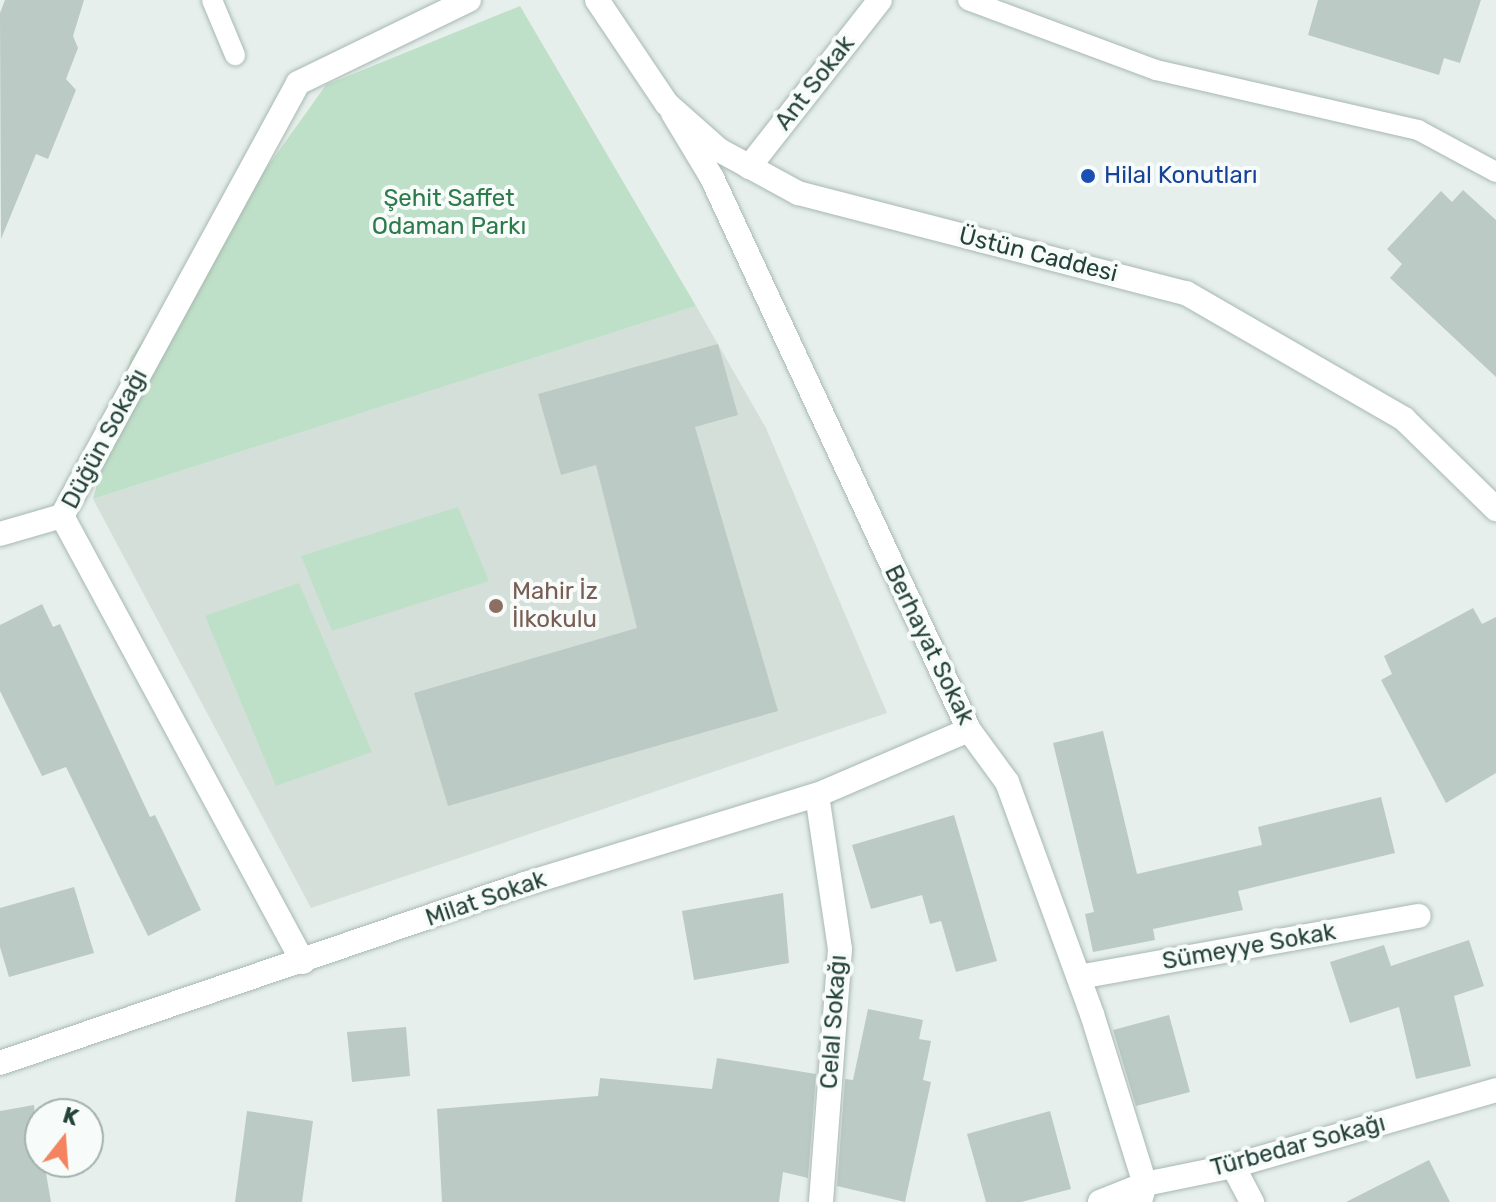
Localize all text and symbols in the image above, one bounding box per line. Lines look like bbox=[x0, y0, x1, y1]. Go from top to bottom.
street label: Ant Sokak bbox=[769, 30, 861, 136]
place label: Hilal Konutları bbox=[1104, 162, 1258, 190]
marker: Hilal Konutları bbox=[1079, 167, 1097, 185]
park label: Şehit Saffet Odaman Parkı bbox=[372, 185, 526, 241]
street label: Üstün Caddesi bbox=[956, 221, 1120, 289]
street label: Düğün Sokağı bbox=[56, 364, 154, 514]
street label: Berhayat Sokak bbox=[878, 561, 980, 729]
place label: Mahir İz İlkokulu bbox=[512, 578, 598, 634]
marker: Mahir İz İlkokulu bbox=[487, 597, 505, 615]
street label: Milat Sokak bbox=[422, 865, 550, 933]
street label: Sümeyye Sokak bbox=[1160, 918, 1338, 976]
street label: Celal Sokağı bbox=[815, 954, 853, 1090]
north arrow bbox=[24, 1098, 104, 1178]
text: K bbox=[60, 1101, 82, 1132]
street label: Türbedar Sokağı bbox=[1207, 1109, 1389, 1183]

